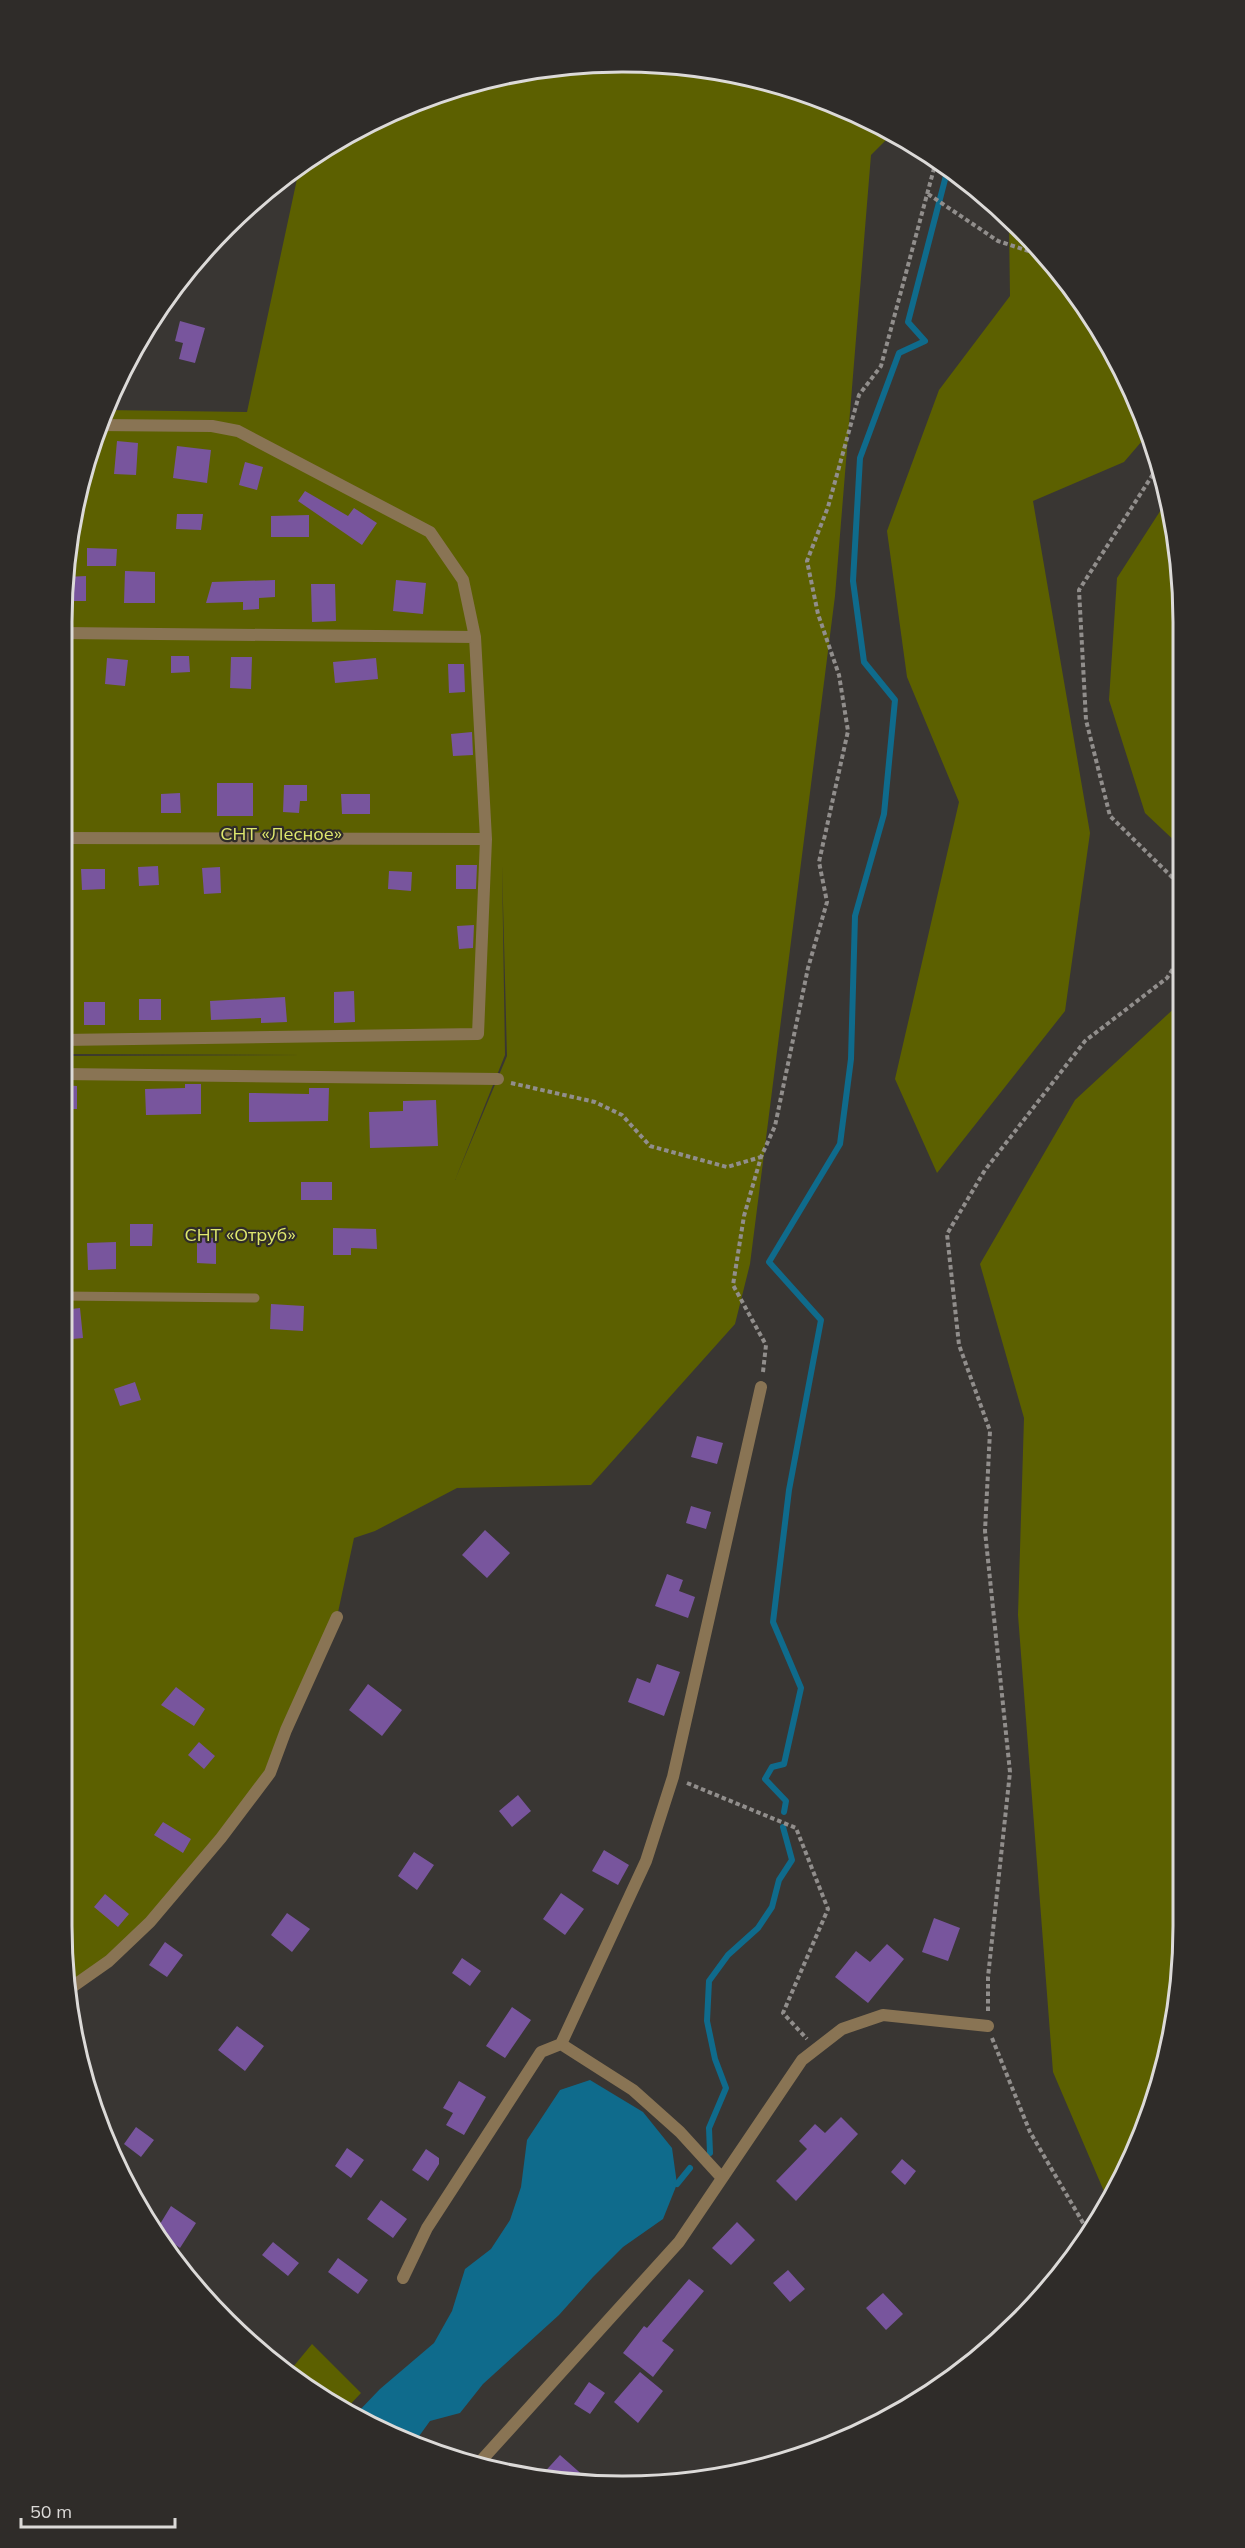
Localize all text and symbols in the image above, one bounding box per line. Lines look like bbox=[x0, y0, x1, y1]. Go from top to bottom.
park label: СНТ «Лесное» bbox=[220, 822, 342, 845]
park label: СНТ «Отруб» bbox=[184, 1223, 296, 1246]
scale bar bbox=[21, 2491, 176, 2529]
text: 50 m bbox=[30, 2500, 72, 2523]

